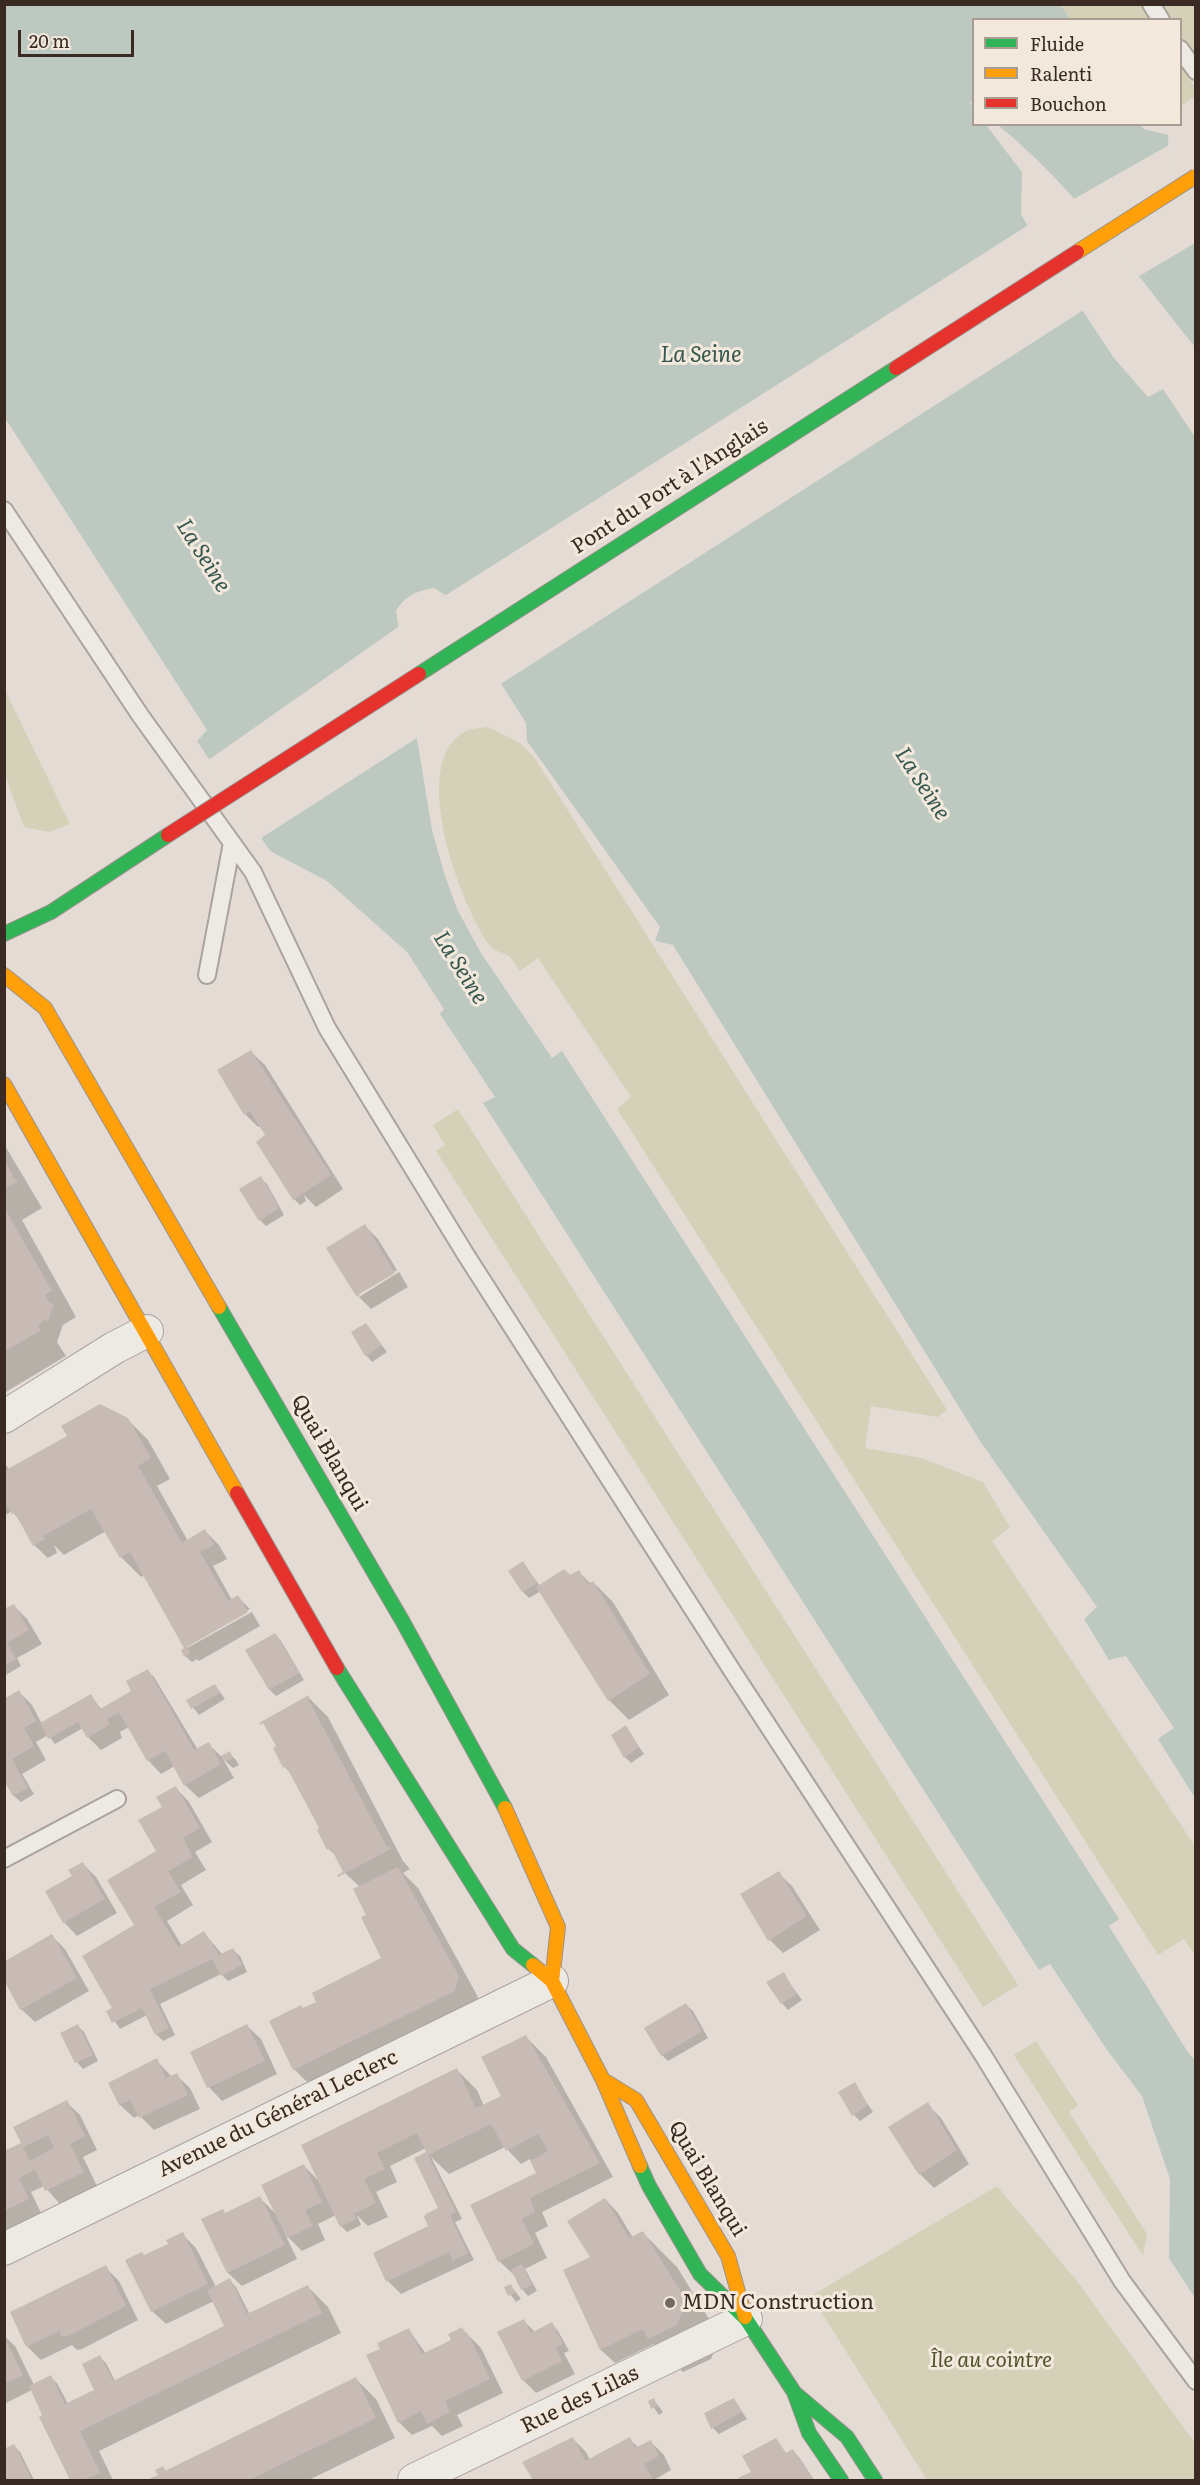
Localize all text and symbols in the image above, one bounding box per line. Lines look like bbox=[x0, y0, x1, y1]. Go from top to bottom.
scale bar bbox=[21, 18, 136, 56]
legend bbox=[972, 18, 1182, 126]
text: 20 m bbox=[29, 27, 70, 54]
text: Fluide bbox=[1030, 30, 1084, 57]
text: Ralenti bbox=[1030, 60, 1092, 87]
text: Bouchon bbox=[1030, 90, 1107, 117]
water label: La Seine bbox=[660, 343, 742, 369]
street label: Pont du Port à l'Anglais bbox=[567, 414, 773, 560]
water label: La Seine bbox=[170, 515, 236, 597]
water label: La Seine bbox=[889, 743, 955, 825]
water label: La Seine bbox=[427, 927, 493, 1009]
street label: Quai Blanqui bbox=[286, 1390, 372, 1516]
street label: Avenue du Général Leclerc bbox=[154, 2045, 402, 2183]
street label: Quai Blanqui bbox=[663, 2117, 751, 2241]
place label: MDN Construction bbox=[682, 2290, 874, 2316]
marker: MDN Construction bbox=[663, 2296, 677, 2310]
park label: Île au cointre bbox=[930, 2348, 1052, 2374]
street label: Rue des Lilas bbox=[517, 2361, 643, 2439]

